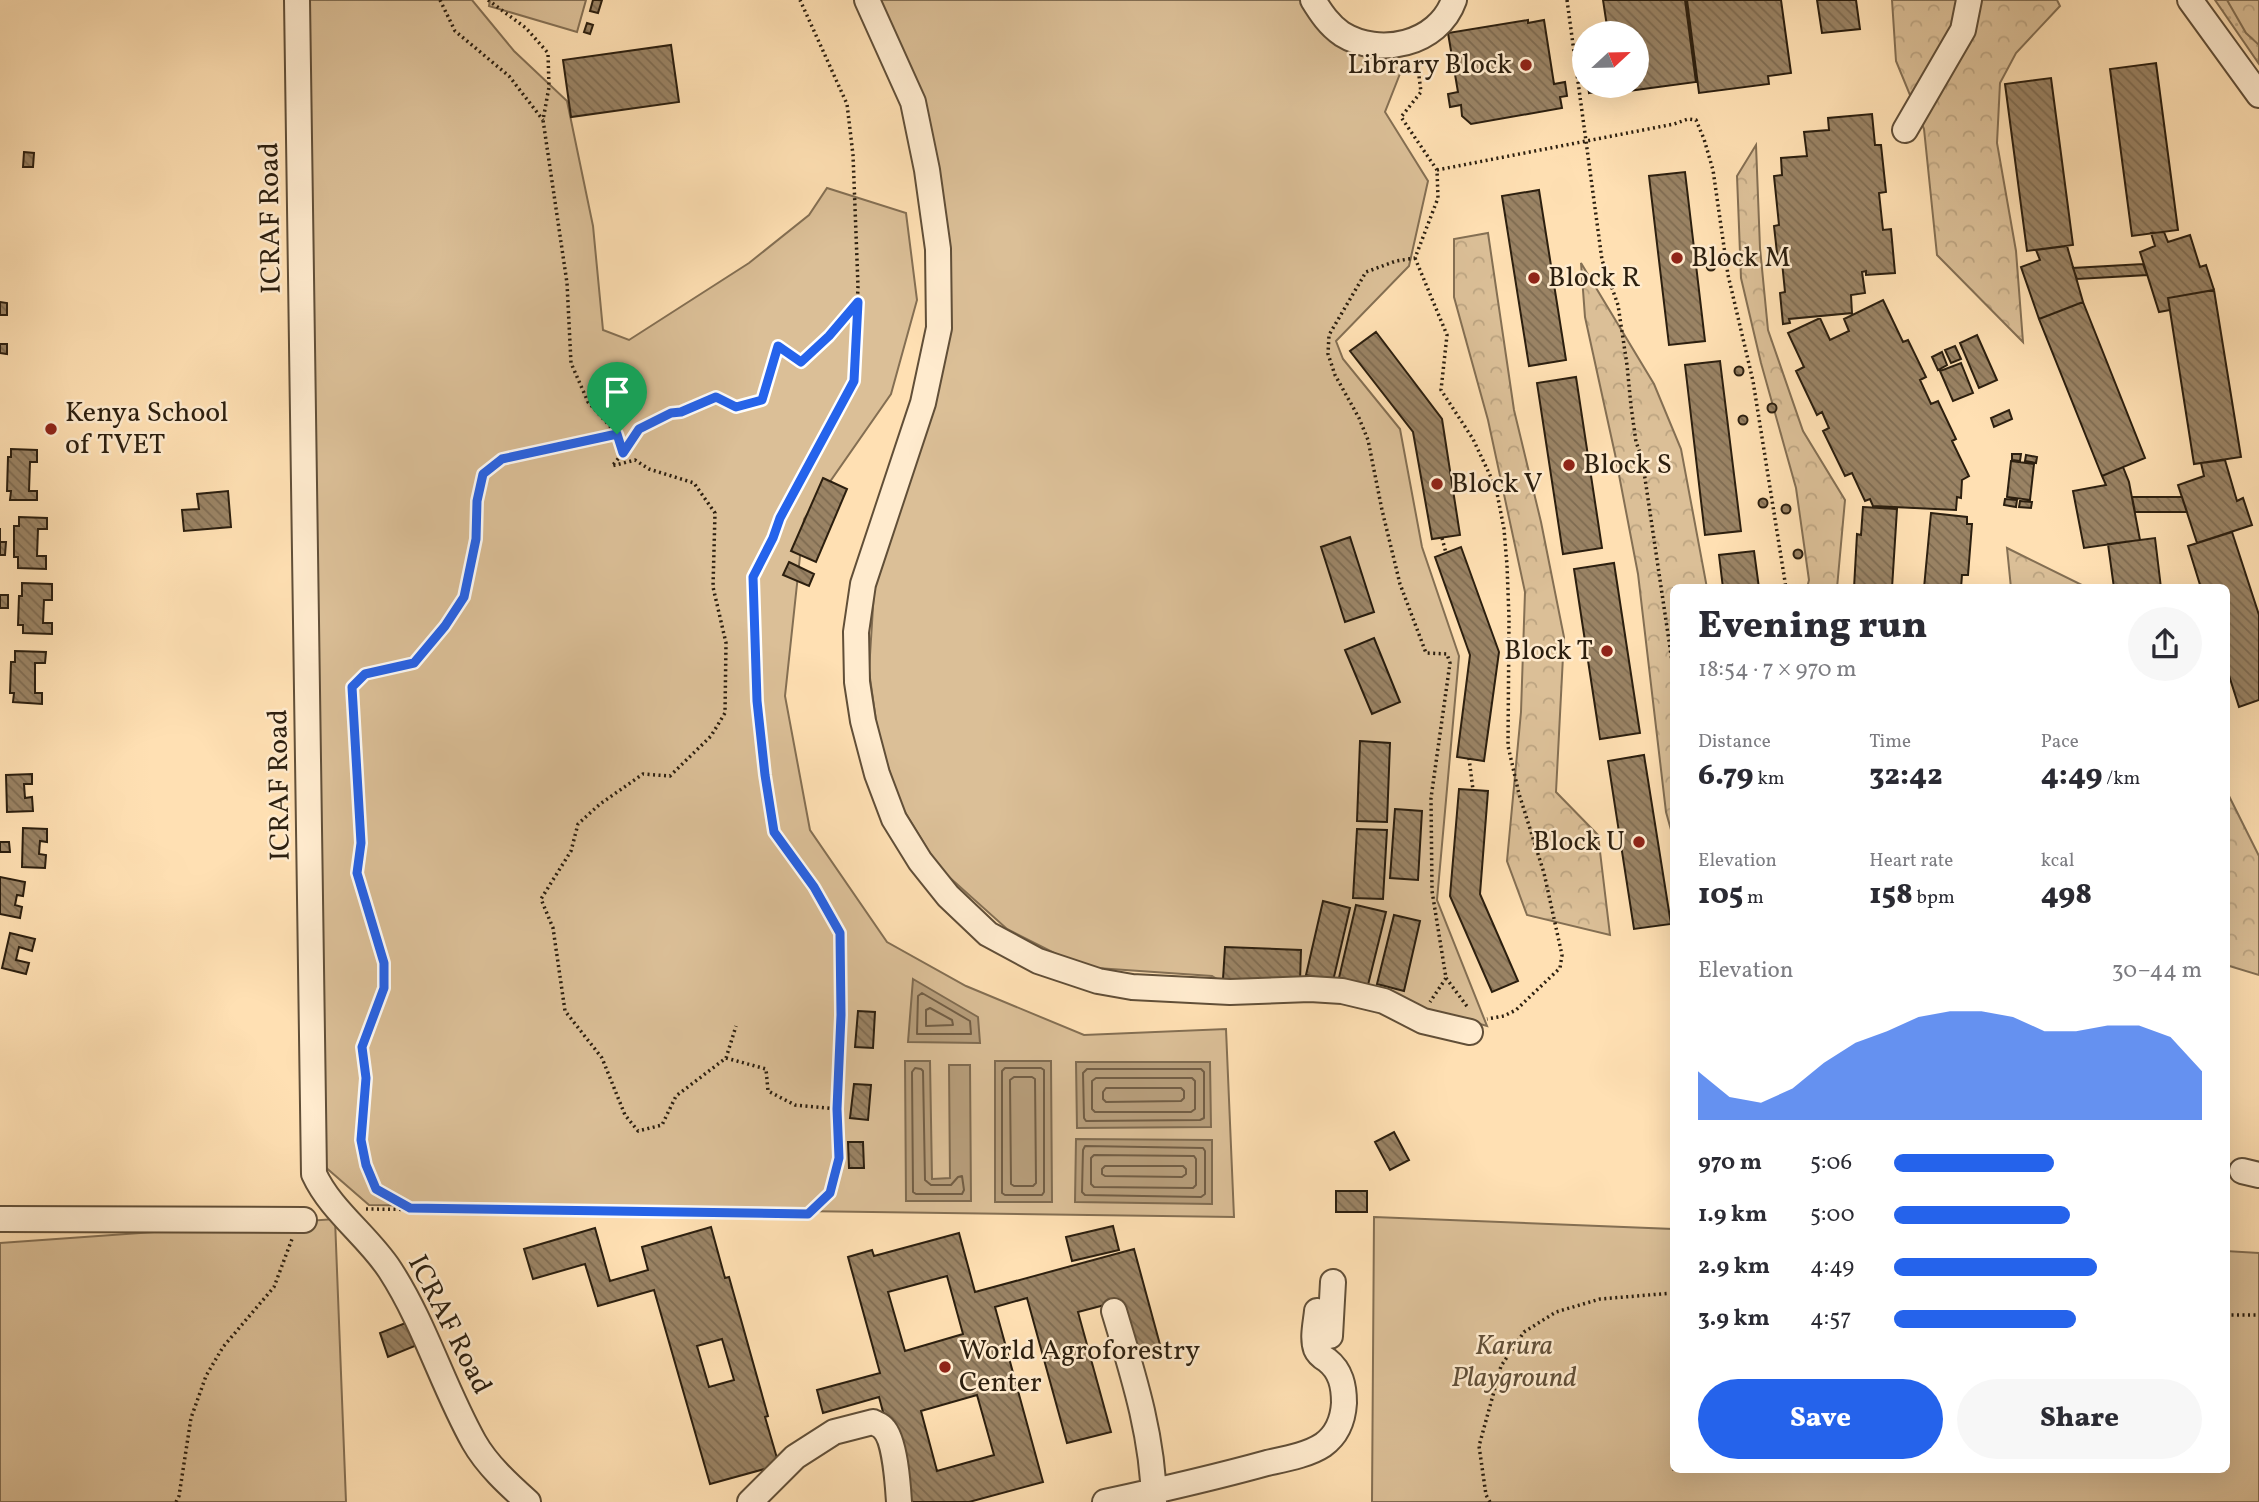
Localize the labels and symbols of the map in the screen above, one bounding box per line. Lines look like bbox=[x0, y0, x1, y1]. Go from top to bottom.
north arrow bbox=[1572, 21, 1648, 98]
place label: Library Block bbox=[1347, 46, 1512, 85]
marker: Library Block bbox=[1518, 57, 1534, 73]
street label: ICRAF Road bbox=[250, 142, 292, 294]
place label: Block M bbox=[1691, 239, 1790, 278]
marker: Block M bbox=[1669, 250, 1685, 266]
place label: Block R bbox=[1548, 259, 1641, 298]
marker: Block R bbox=[1526, 270, 1542, 286]
pin bbox=[587, 362, 647, 434]
place label: Kenya School of TVET bbox=[65, 394, 228, 465]
marker: Kenya School of TVET bbox=[43, 421, 59, 437]
place label: Block S bbox=[1583, 446, 1672, 485]
marker: Block S bbox=[1561, 457, 1577, 473]
place label: Block V bbox=[1451, 465, 1543, 504]
marker: Block V bbox=[1429, 476, 1445, 492]
place label: Block T bbox=[1504, 632, 1593, 671]
marker: Block T bbox=[1599, 643, 1615, 659]
street label: ICRAF Road bbox=[259, 709, 301, 861]
place label: Block U bbox=[1533, 823, 1625, 862]
marker: Block U bbox=[1631, 834, 1647, 850]
street label: ICRAF Road bbox=[397, 1249, 501, 1401]
park label: Karura Playground bbox=[1451, 1327, 1577, 1398]
place label: World Agroforestry Center bbox=[959, 1332, 1200, 1403]
marker: World Agroforestry Center bbox=[937, 1359, 953, 1375]

